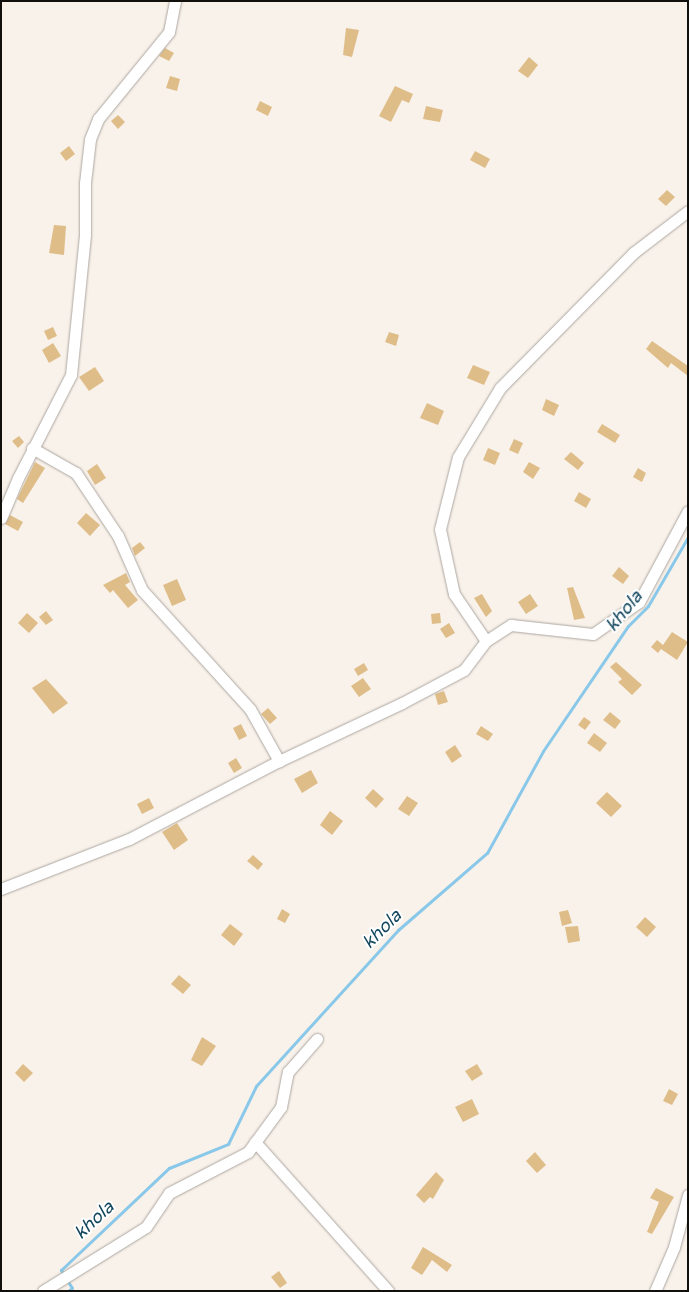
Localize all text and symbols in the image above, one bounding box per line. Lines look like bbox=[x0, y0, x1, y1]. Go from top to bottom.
water label: khola bbox=[601, 586, 647, 636]
water label: khola bbox=[358, 905, 406, 953]
water label: khola bbox=[70, 1196, 118, 1244]

